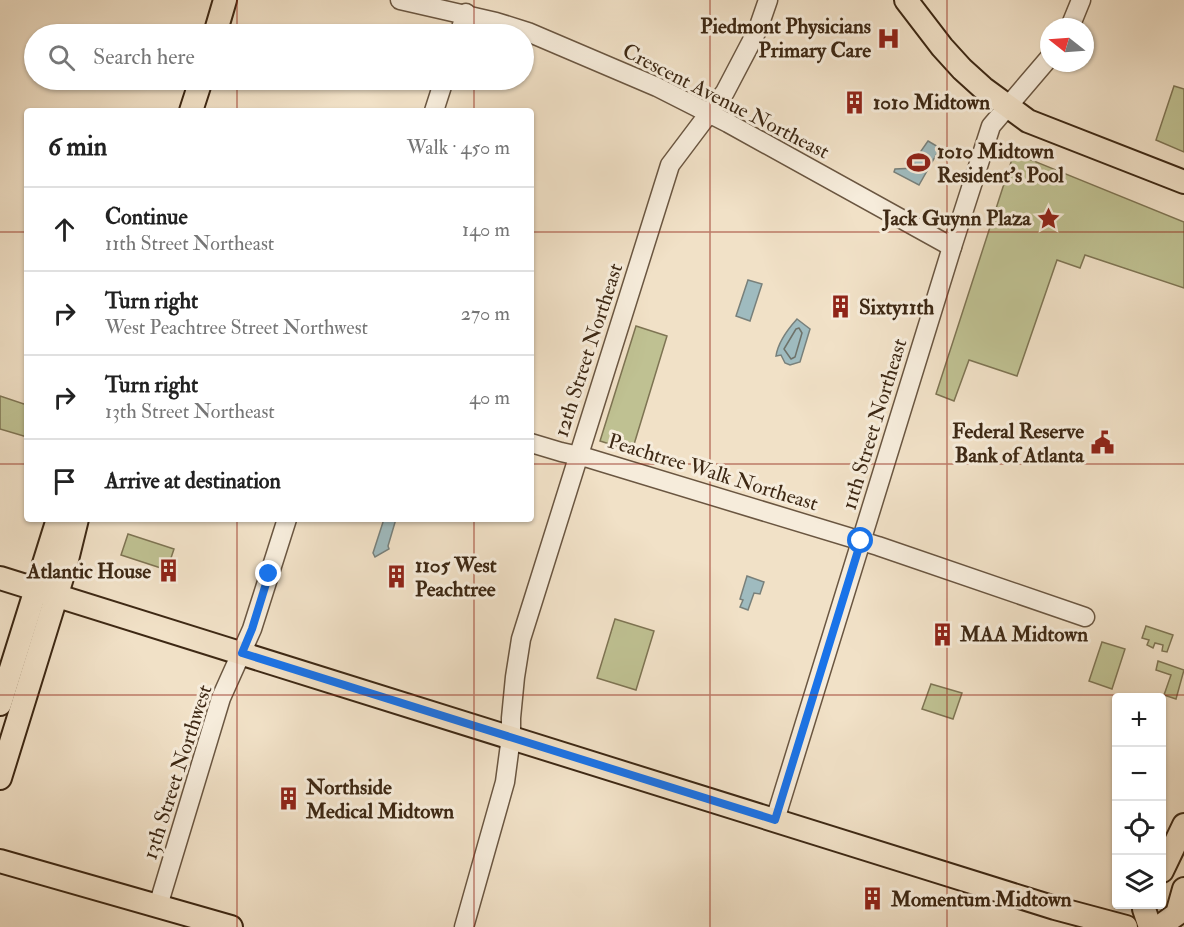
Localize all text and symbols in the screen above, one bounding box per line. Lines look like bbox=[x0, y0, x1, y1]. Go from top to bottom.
place label: Piedmont Physicians Primary Care bbox=[700, 13, 871, 64]
north arrow bbox=[1040, 18, 1094, 72]
search box bbox=[24, 24, 534, 90]
hospital icon: Piedmont Physicians Primary Care bbox=[876, 25, 902, 51]
street label: Crescent Avenue Northeast bbox=[618, 37, 834, 165]
icon: search bbox=[45, 41, 78, 74]
text: Search here bbox=[93, 43, 195, 71]
building icon: 1010 Midtown bbox=[842, 89, 868, 115]
place label: 1010 Midtown bbox=[873, 89, 990, 116]
text: 6 min bbox=[48, 131, 107, 163]
text: Walk · 450 m bbox=[407, 135, 510, 160]
place label: 1010 Midtown Resident's Pool bbox=[937, 138, 1064, 189]
sports icon: 1010 Midtown Resident's Pool bbox=[906, 150, 932, 176]
text: Continue bbox=[105, 203, 188, 231]
place label: Jack Guynn Plaza bbox=[881, 205, 1032, 232]
place icon: Jack Guynn Plaza bbox=[1036, 205, 1062, 231]
icon: ahead bbox=[48, 213, 81, 246]
text: 140 m bbox=[462, 217, 510, 242]
text: 11th Street Northeast bbox=[105, 231, 274, 256]
street label: 12th Street Northeast bbox=[548, 260, 629, 440]
text: Turn right bbox=[105, 287, 198, 315]
building icon: Sixty11th bbox=[828, 294, 854, 320]
place label: Sixty11th bbox=[859, 294, 934, 321]
icon: right bbox=[48, 297, 81, 330]
text: 270 m bbox=[461, 301, 510, 326]
text: West Peachtree Street Northwest bbox=[105, 315, 368, 340]
street label: 11th Street Northeast bbox=[836, 335, 913, 513]
text: Turn right bbox=[105, 371, 198, 399]
icon: right bbox=[48, 381, 81, 414]
text: 40 m bbox=[469, 385, 510, 410]
text: 13th Street Northeast bbox=[105, 399, 275, 424]
place label: Federal Reserve Bank of Atlanta bbox=[952, 418, 1085, 469]
street label: Peachtree Walk Northeast bbox=[604, 428, 821, 517]
public building icon: Federal Reserve Bank of Atlanta bbox=[1089, 430, 1115, 456]
icon: arrive bbox=[48, 465, 81, 498]
text: Arrive at destination bbox=[105, 467, 281, 495]
route start bbox=[847, 527, 873, 553]
place label: 1105 West Peachtree bbox=[415, 552, 497, 603]
place label: Atlantic House bbox=[26, 558, 151, 585]
building icon: Atlantic House bbox=[156, 558, 182, 584]
route end bbox=[255, 560, 281, 586]
building icon: 1105 West Peachtree bbox=[384, 564, 410, 590]
building icon: MAA Midtown bbox=[929, 621, 955, 647]
place label: MAA Midtown bbox=[959, 621, 1088, 648]
street label: 13th Street Northwest bbox=[136, 681, 219, 863]
map controls bbox=[1112, 693, 1166, 909]
button: + bbox=[1112, 693, 1166, 747]
button: − bbox=[1112, 747, 1166, 801]
place label: Northside Medical Midtown bbox=[305, 774, 454, 825]
building icon: Northside Medical Midtown bbox=[275, 786, 301, 812]
button: locate bbox=[1112, 801, 1166, 855]
button: layers bbox=[1112, 855, 1166, 909]
building icon: Momentum Midtown bbox=[860, 886, 886, 912]
place label: Momentum Midtown bbox=[890, 886, 1072, 913]

